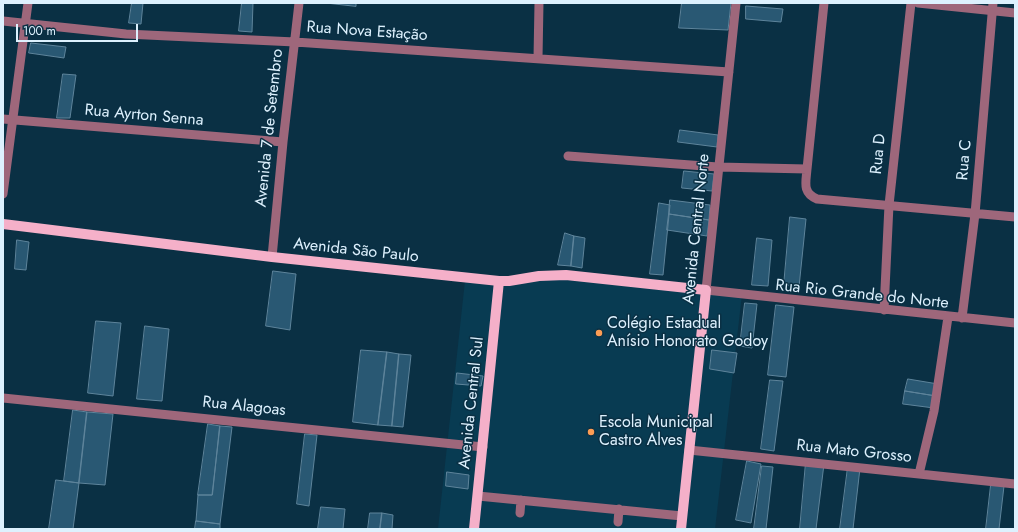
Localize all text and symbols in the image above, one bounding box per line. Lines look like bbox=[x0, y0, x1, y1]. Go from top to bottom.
scale bar bbox=[18, 16, 140, 42]
street label: Rua Nova Estação bbox=[306, 18, 428, 46]
text: 100 m bbox=[23, 22, 56, 40]
street label: Avenida 7 de Setembro bbox=[252, 48, 288, 208]
street label: Rua Ayrton Senna bbox=[84, 101, 204, 131]
street label: Rua D bbox=[867, 133, 891, 175]
street label: Rua C bbox=[954, 139, 976, 181]
street label: Avenida Central Norte bbox=[680, 153, 714, 305]
street label: Avenida São Paulo bbox=[292, 235, 420, 267]
street label: Rua Rio Grande do Norte bbox=[774, 276, 950, 314]
place label: Colégio Estadual Anísio Honorato Godoy bbox=[607, 314, 768, 352]
marker: Colégio Estadual Anísio Honorato Godoy bbox=[594, 328, 604, 338]
street label: Avenida Central Sul bbox=[456, 336, 488, 470]
street label: Rua Alagoas bbox=[201, 393, 287, 421]
place label: Escola Municipal Castro Alves bbox=[599, 413, 713, 451]
marker: Escola Municipal Castro Alves bbox=[586, 427, 596, 437]
street label: Rua Mato Grosso bbox=[795, 436, 913, 468]

